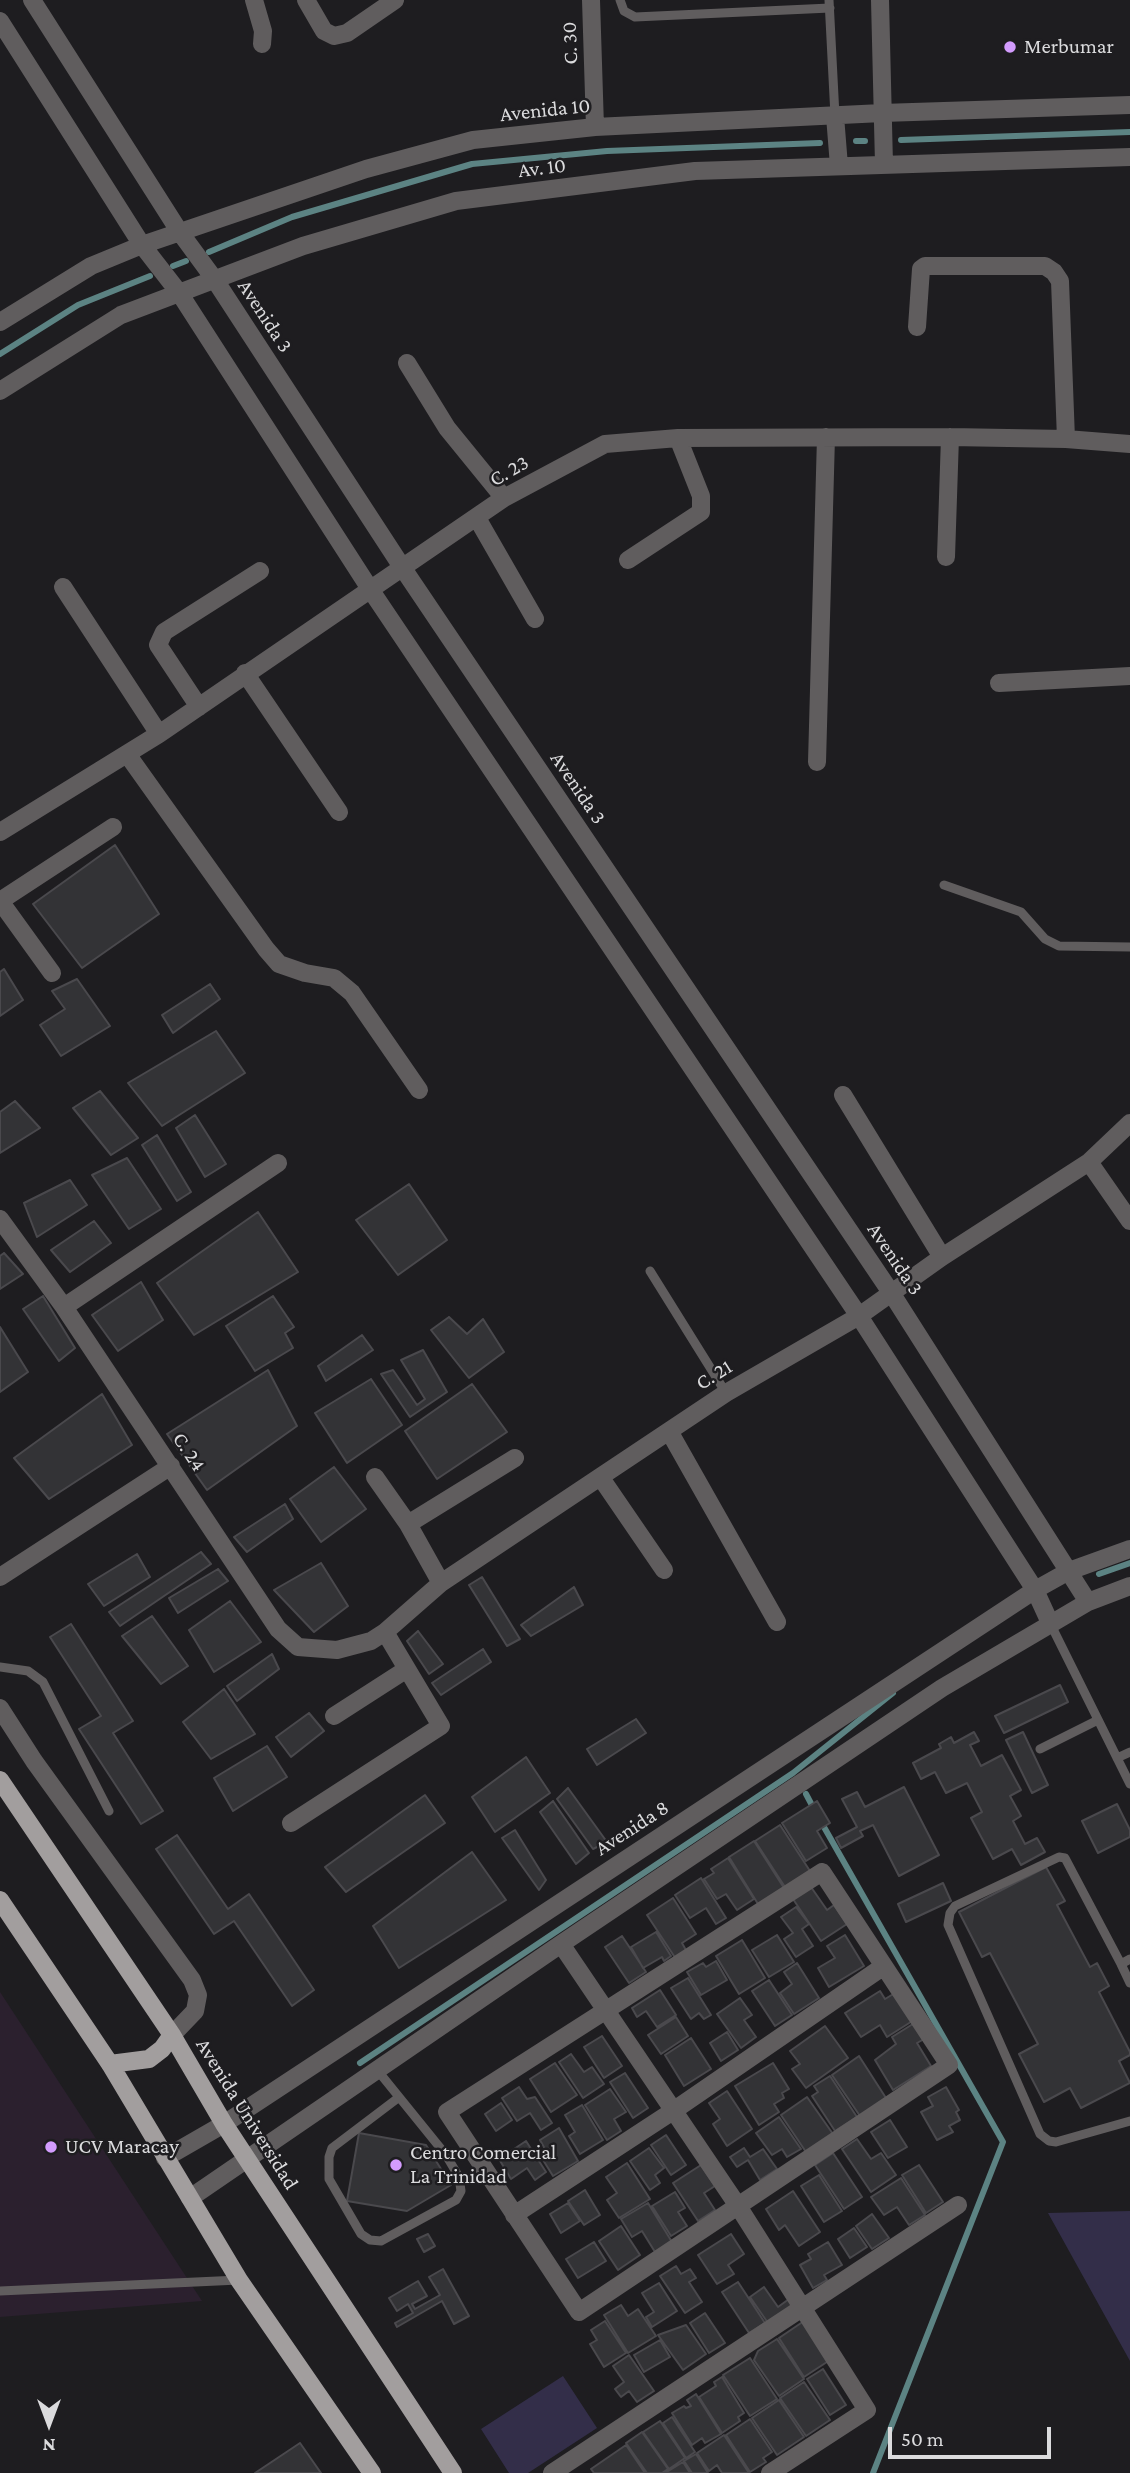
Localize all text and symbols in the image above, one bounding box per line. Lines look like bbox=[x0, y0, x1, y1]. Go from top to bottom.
street label: C. 30 bbox=[557, 21, 583, 65]
place label: Merbumar bbox=[1024, 34, 1114, 60]
marker: Merbumar bbox=[1002, 39, 1018, 55]
street label: Avenida 10 bbox=[499, 93, 591, 127]
street label: Av. 10 bbox=[517, 153, 567, 183]
street label: Avenida 3 bbox=[232, 275, 298, 357]
street label: C. 23 bbox=[485, 450, 533, 492]
street label: Avenida 3 bbox=[545, 747, 611, 829]
street label: Avenida 3 bbox=[862, 1218, 928, 1300]
street label: C. 21 bbox=[691, 1354, 737, 1396]
street label: C. 24 bbox=[167, 1428, 211, 1476]
street label: Avenida 8 bbox=[590, 1795, 674, 1861]
street label: Avenida Universidad bbox=[190, 2034, 304, 2194]
place label: UCV Maracay bbox=[65, 2134, 179, 2160]
marker: UCV Maracay bbox=[43, 2139, 59, 2155]
place label: Centro Comercial La Trinidad bbox=[410, 2140, 556, 2190]
marker: Centro Comercial La Trinidad bbox=[388, 2157, 404, 2173]
north arrow bbox=[14, 2389, 84, 2459]
scale bar bbox=[892, 2414, 1055, 2458]
text: 50 m bbox=[901, 2427, 944, 2451]
text: N bbox=[43, 2435, 55, 2456]

